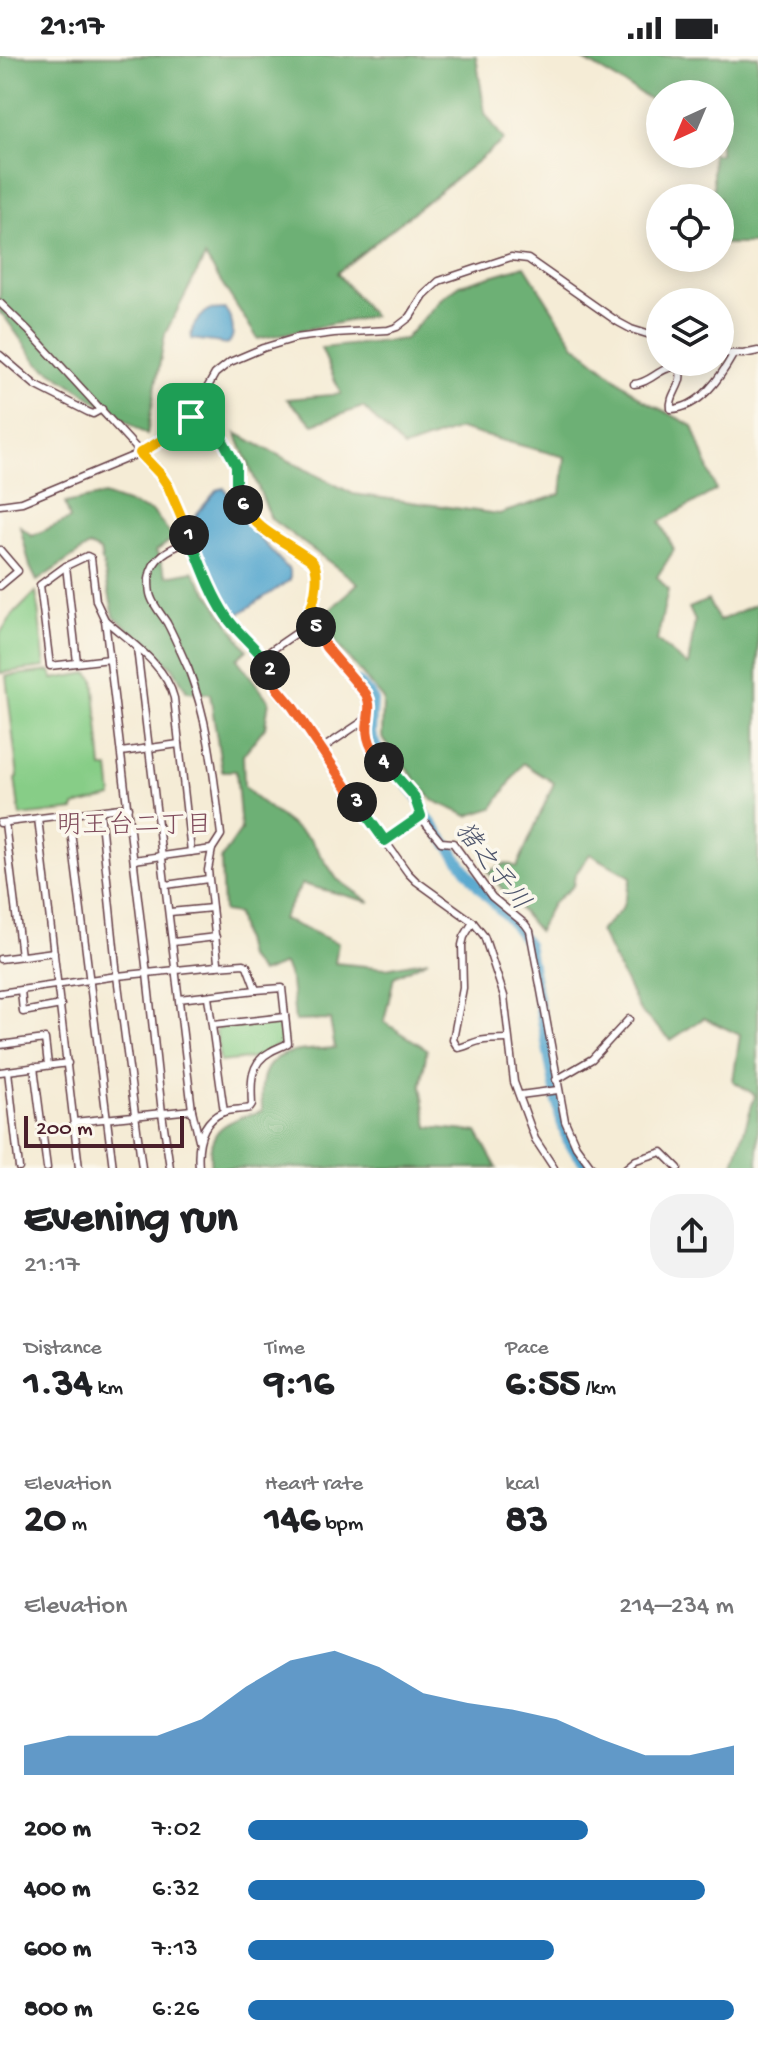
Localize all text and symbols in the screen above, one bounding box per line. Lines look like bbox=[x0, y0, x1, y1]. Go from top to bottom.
text: 21:17 bbox=[40, 11, 104, 46]
north arrow bbox=[646, 80, 734, 168]
map controls bbox=[646, 80, 734, 376]
button: locate bbox=[646, 184, 734, 272]
button: layers bbox=[646, 288, 734, 376]
pin bbox=[157, 383, 225, 451]
icon: arrive bbox=[169, 395, 213, 439]
pin: 6 bbox=[223, 485, 263, 525]
text: 6 bbox=[237, 492, 249, 518]
pin: 1 bbox=[169, 515, 209, 555]
text: 1 bbox=[185, 522, 193, 548]
pin: 5 bbox=[296, 607, 336, 647]
text: 5 bbox=[310, 614, 322, 640]
pin: 2 bbox=[250, 650, 290, 690]
text: 2 bbox=[265, 657, 275, 683]
pin: 4 bbox=[364, 742, 404, 782]
text: 4 bbox=[379, 749, 389, 775]
pin: 3 bbox=[337, 782, 377, 822]
text: 3 bbox=[351, 789, 363, 815]
district label: 明王台二丁目 bbox=[56, 811, 212, 843]
water label: 猪之子川 bbox=[446, 817, 535, 918]
scale bar bbox=[24, 1112, 184, 1148]
text: 200 m bbox=[36, 1117, 93, 1143]
button: share bbox=[650, 1194, 734, 1278]
text: Evening run bbox=[24, 1195, 237, 1247]
text: 21:17 bbox=[24, 1251, 79, 1282]
text: Distance bbox=[24, 1336, 102, 1362]
text: Time bbox=[265, 1336, 305, 1362]
text: Pace bbox=[505, 1336, 549, 1362]
text: 1.34 bbox=[24, 1362, 92, 1409]
text: 9:16 bbox=[265, 1362, 334, 1409]
text: 6:55 bbox=[505, 1362, 580, 1409]
text: km bbox=[92, 1376, 123, 1402]
text: /km bbox=[580, 1376, 616, 1402]
text: Elevation bbox=[24, 1472, 111, 1498]
text: Heart rate bbox=[265, 1472, 363, 1498]
text: kcal bbox=[505, 1472, 540, 1498]
text: 20 bbox=[24, 1498, 66, 1545]
text: 146 bbox=[265, 1498, 320, 1545]
text: 83 bbox=[505, 1498, 548, 1545]
text: m bbox=[66, 1512, 87, 1538]
text: bpm bbox=[320, 1512, 363, 1538]
text: Elevation bbox=[24, 1592, 127, 1623]
text: 214–234 m bbox=[619, 1592, 734, 1623]
text: 200 m bbox=[24, 1815, 91, 1846]
text: 7:02 bbox=[152, 1815, 201, 1846]
text: 400 m bbox=[24, 1875, 90, 1906]
text: 6:32 bbox=[152, 1875, 200, 1906]
text: 600 m bbox=[24, 1935, 91, 1966]
text: 7:13 bbox=[152, 1935, 198, 1966]
text: 800 m bbox=[24, 1995, 92, 2026]
text: 6:26 bbox=[152, 1995, 199, 2026]

